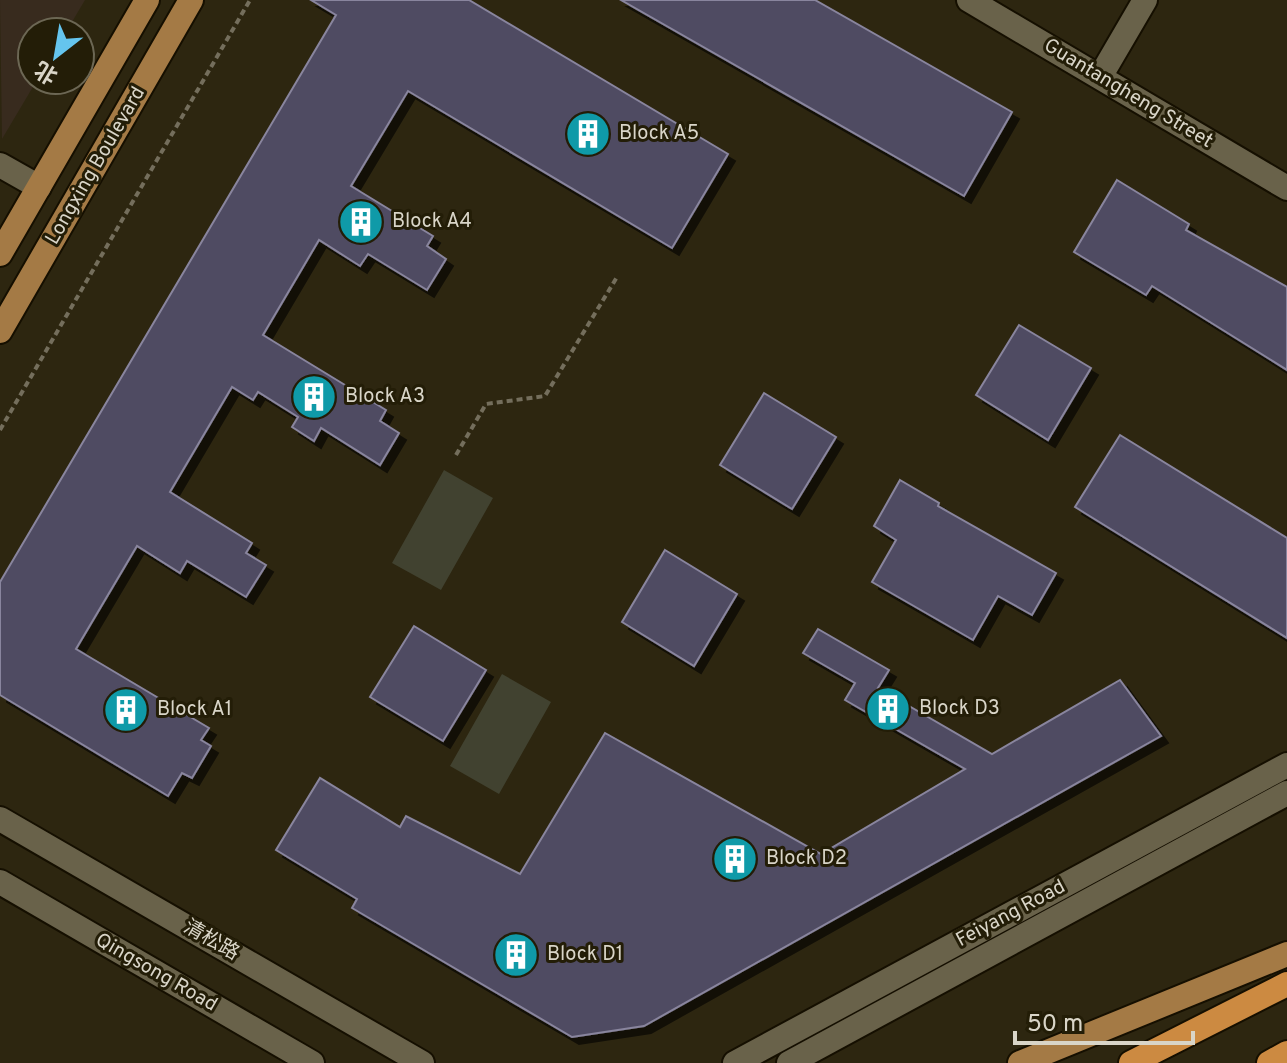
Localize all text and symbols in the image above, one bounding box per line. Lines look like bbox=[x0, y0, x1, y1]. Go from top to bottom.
north arrow bbox=[16, 16, 96, 96]
street label: Guantangheng Street bbox=[1039, 33, 1217, 155]
text: 北 bbox=[31, 54, 63, 88]
street label: Longxing Boulevard bbox=[40, 82, 152, 250]
building icon: Block A5 bbox=[564, 110, 612, 158]
place label: Block A5 bbox=[619, 121, 699, 147]
building icon: Block A4 bbox=[337, 198, 385, 246]
place label: Block A4 bbox=[392, 209, 472, 235]
building icon: Block A3 bbox=[290, 373, 338, 421]
place label: Block A3 bbox=[345, 384, 425, 410]
building icon: Block D3 bbox=[864, 685, 912, 733]
building icon: Block A1 bbox=[102, 686, 150, 734]
place label: Block D3 bbox=[919, 696, 1000, 722]
place label: Block A1 bbox=[157, 697, 232, 723]
building icon: Block D2 bbox=[711, 835, 759, 883]
place label: Block D2 bbox=[766, 846, 847, 872]
street label: Feiyang Road bbox=[952, 874, 1070, 954]
street label: 清松路 bbox=[179, 915, 243, 967]
street label: Qingsong Road bbox=[90, 928, 222, 1018]
building icon: Block D1 bbox=[492, 931, 540, 979]
place label: Block D1 bbox=[547, 942, 623, 968]
scale bar bbox=[1015, 995, 1193, 1045]
text: 50 m bbox=[1027, 1010, 1083, 1040]

